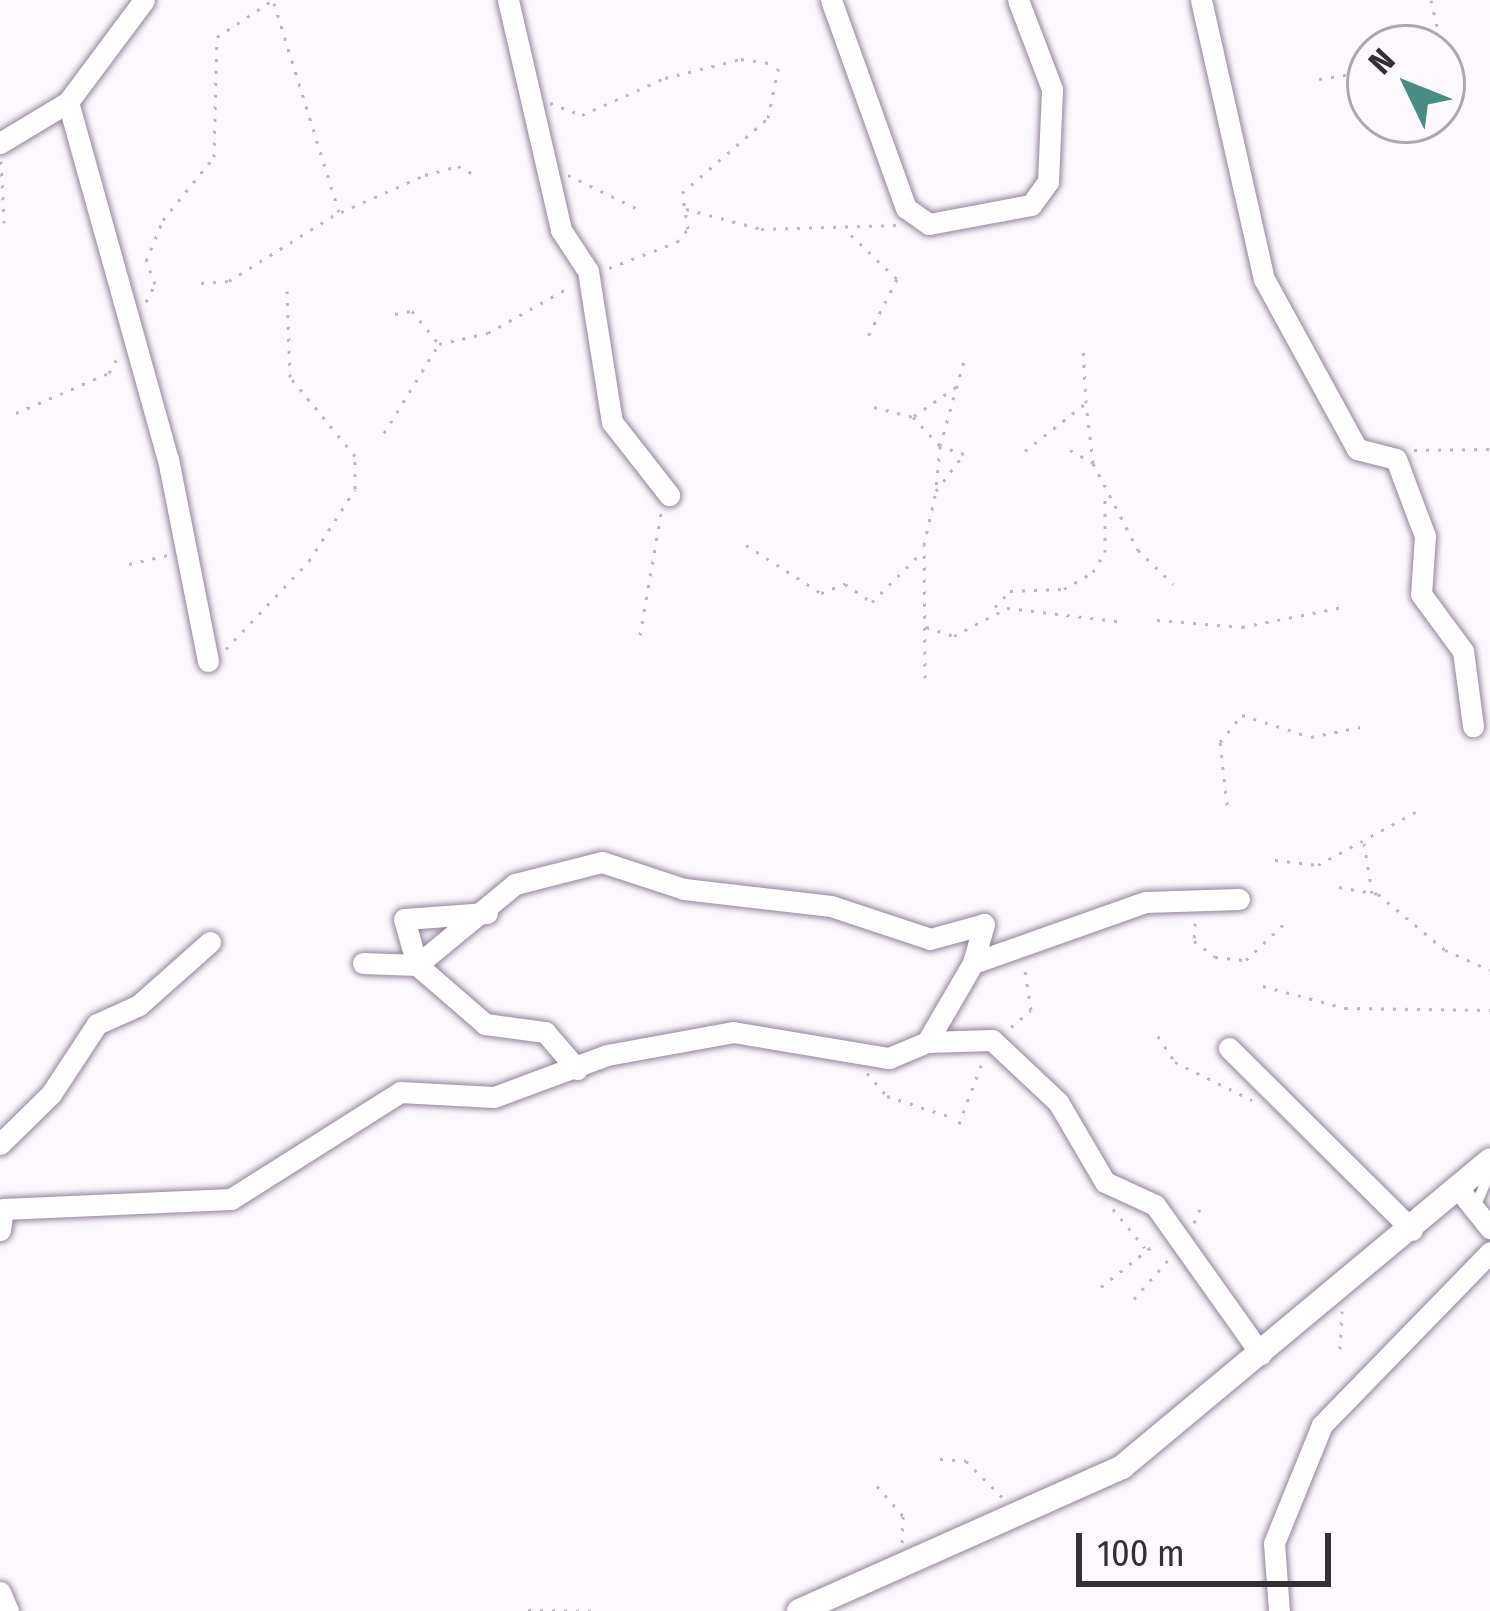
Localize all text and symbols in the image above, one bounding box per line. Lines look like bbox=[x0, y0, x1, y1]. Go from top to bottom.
north arrow bbox=[1346, 24, 1466, 144]
text: N bbox=[1360, 41, 1403, 82]
scale bar bbox=[1082, 1509, 1337, 1583]
text: 100 m bbox=[1097, 1532, 1185, 1576]

